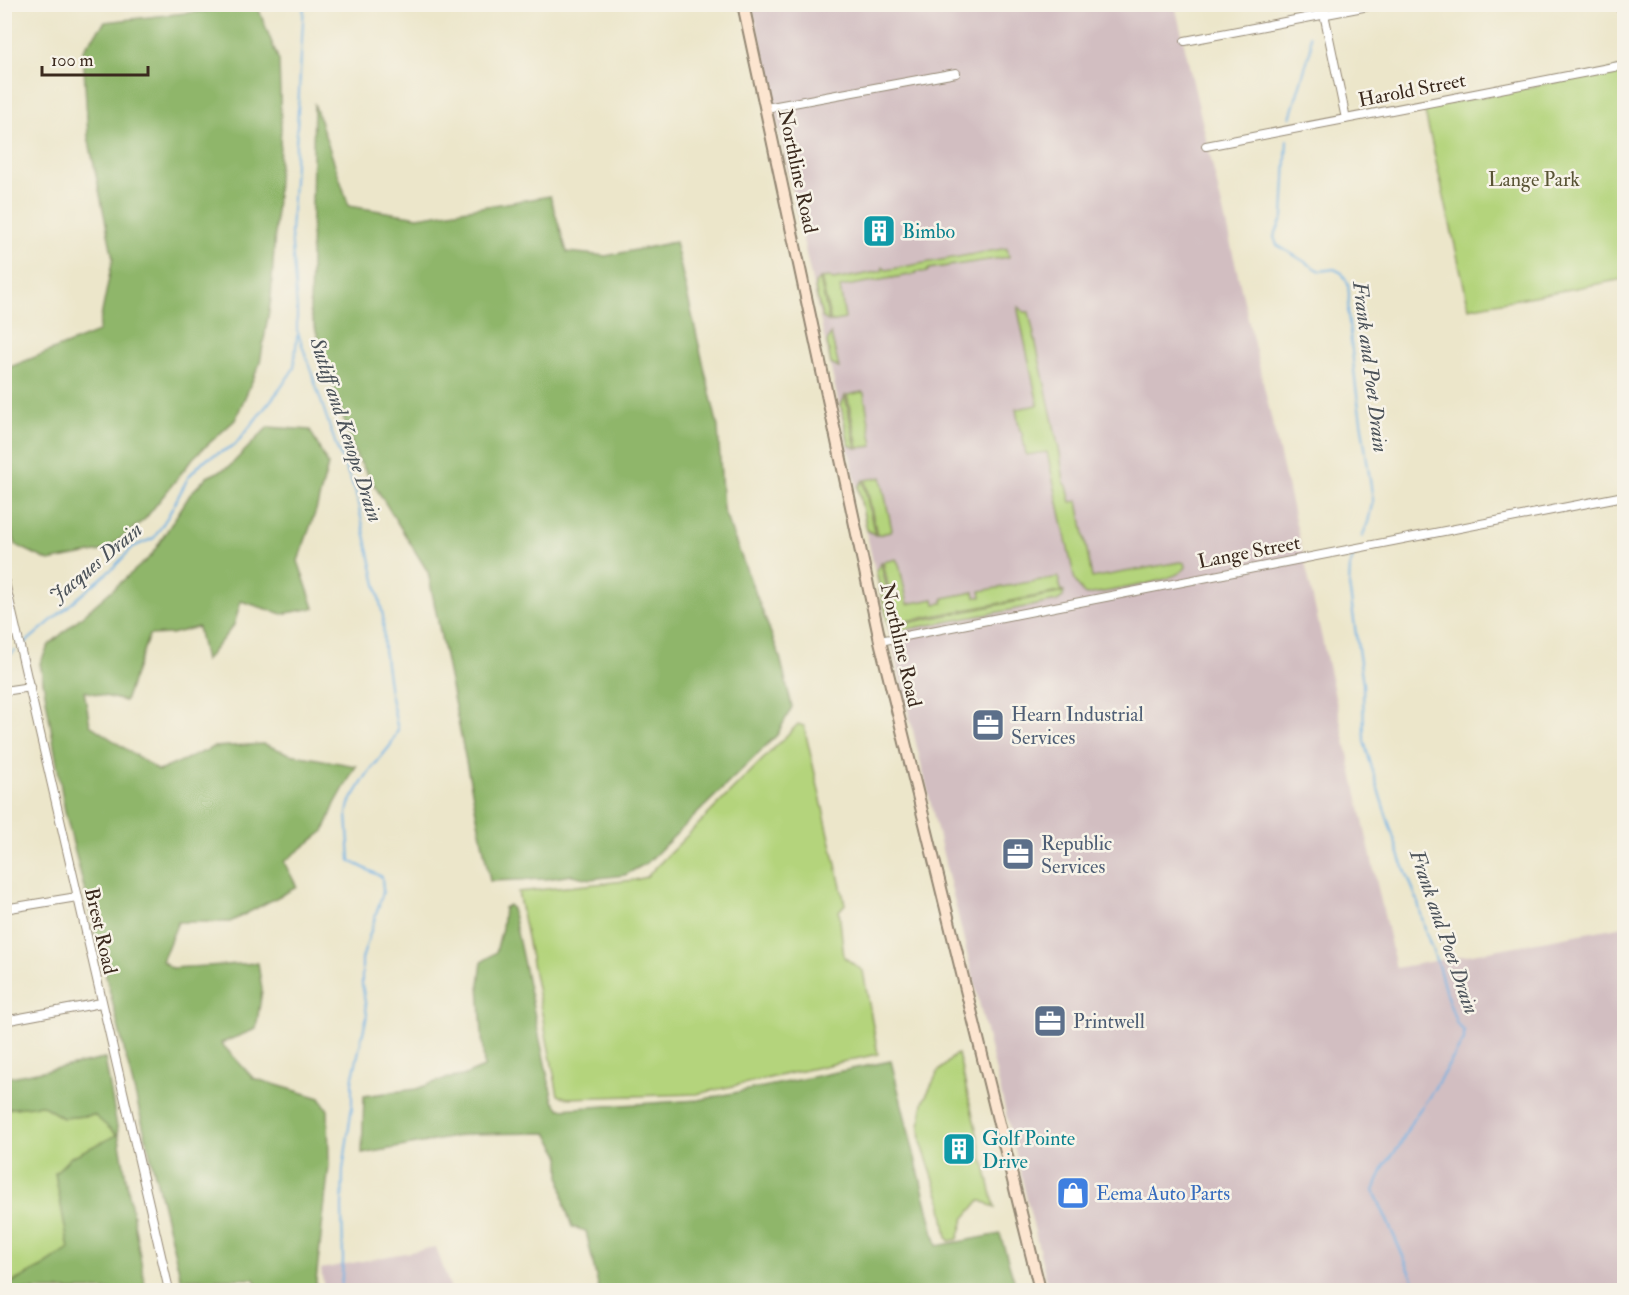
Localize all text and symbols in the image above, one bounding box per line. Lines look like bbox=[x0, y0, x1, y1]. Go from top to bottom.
scale bar bbox=[42, 39, 148, 77]
text: 100 m bbox=[51, 49, 94, 72]
street label: Harold Street bbox=[1356, 67, 1468, 113]
street label: Northline Road bbox=[773, 106, 823, 236]
park label: Lange Park bbox=[1488, 167, 1580, 192]
building icon: Bimbo bbox=[861, 213, 897, 249]
place label: Bimbo bbox=[902, 219, 955, 244]
water label: Frank and Poet Drain bbox=[1346, 279, 1394, 454]
water label: Sutliff and Kenope Drain bbox=[303, 333, 389, 526]
water label: Jacques Drain bbox=[44, 516, 148, 610]
street label: Lange Street bbox=[1196, 530, 1303, 574]
street label: Northline Road bbox=[875, 580, 927, 710]
place label: Hearn Industrial Services bbox=[1011, 702, 1144, 750]
office icon: Hearn Industrial Services bbox=[970, 707, 1006, 743]
place label: Republic Services bbox=[1041, 831, 1112, 879]
office icon: Republic Services bbox=[1000, 836, 1036, 872]
water label: Frank and Poet Drain bbox=[1403, 845, 1485, 1018]
street label: Brest Road bbox=[79, 885, 123, 977]
office icon: Printwell bbox=[1032, 1003, 1068, 1039]
place label: Printwell bbox=[1073, 1009, 1145, 1034]
place label: Golf Pointe Drive bbox=[982, 1126, 1075, 1174]
building icon: Golf Pointe Drive bbox=[941, 1131, 977, 1167]
shop icon: Eema Auto Parts bbox=[1055, 1175, 1091, 1211]
place label: Eema Auto Parts bbox=[1096, 1181, 1230, 1206]

